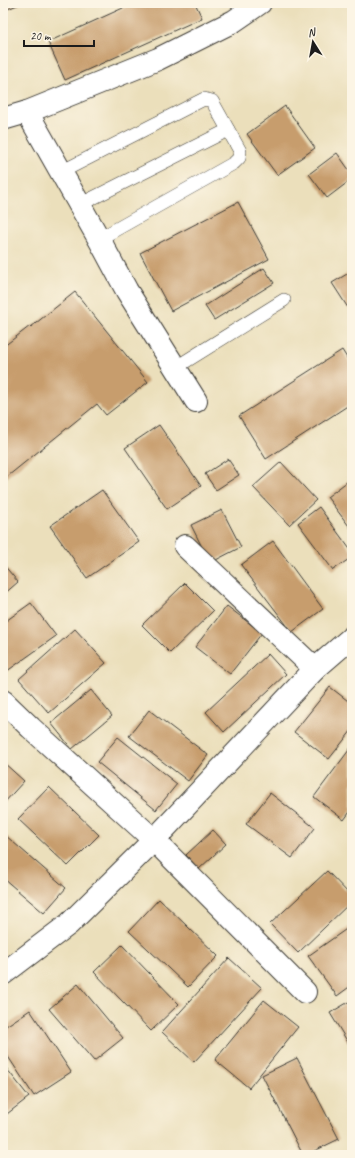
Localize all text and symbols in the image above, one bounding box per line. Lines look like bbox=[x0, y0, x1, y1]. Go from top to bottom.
scale bar bbox=[24, 22, 94, 48]
north arrow bbox=[293, 22, 333, 62]
text: N bbox=[306, 24, 318, 40]
text: 20 m bbox=[30, 28, 52, 44]

